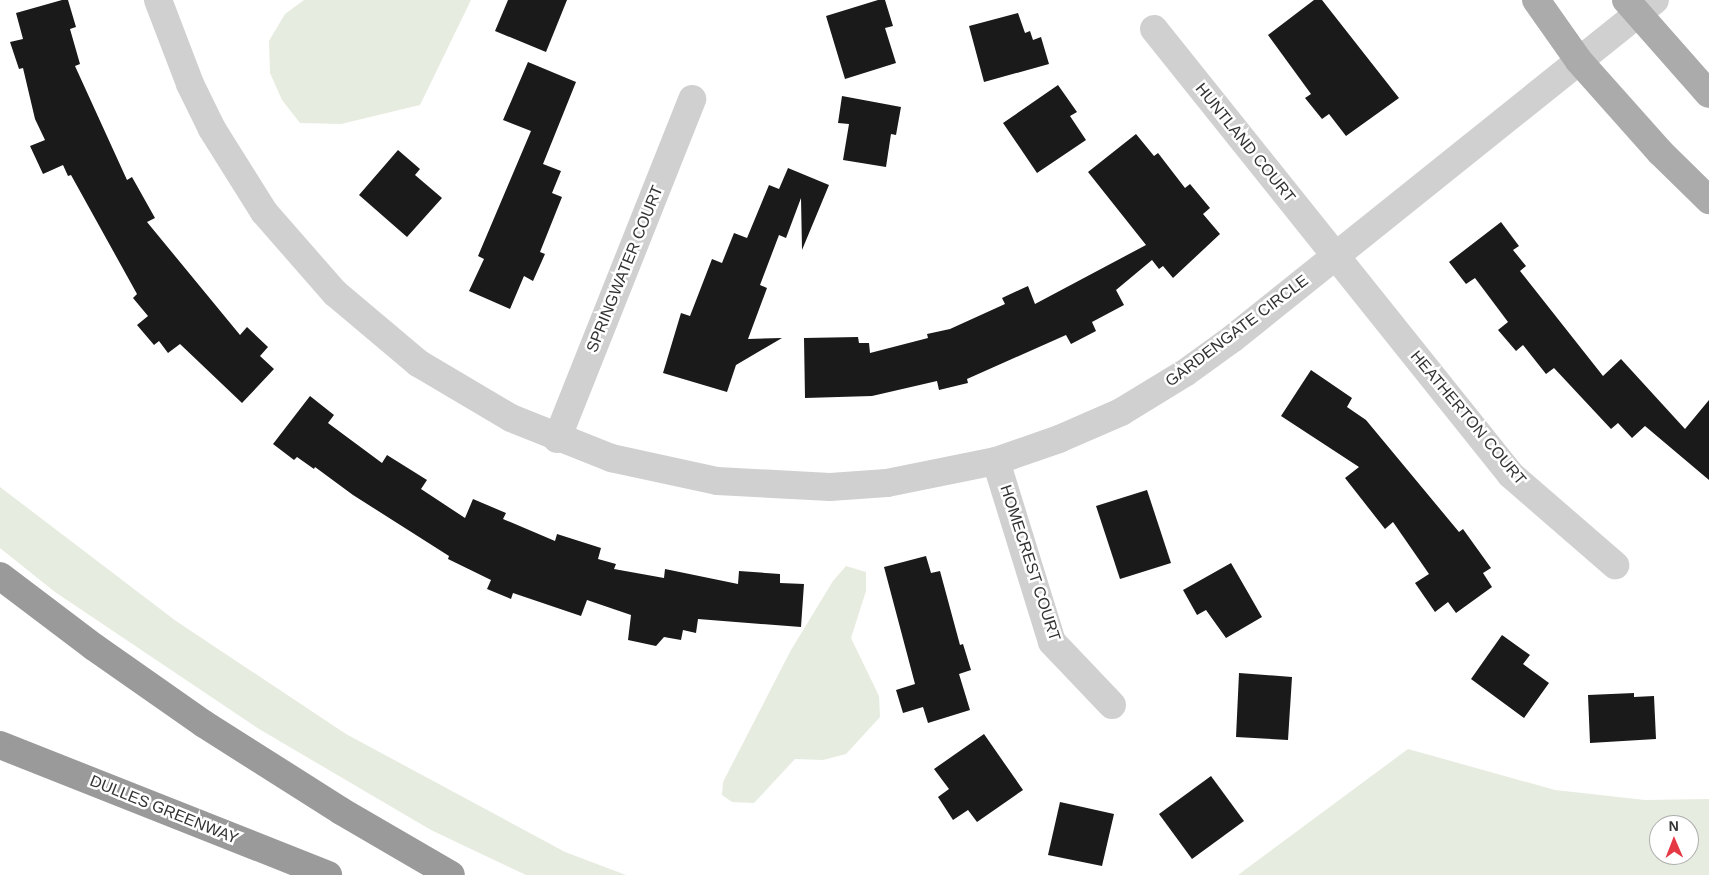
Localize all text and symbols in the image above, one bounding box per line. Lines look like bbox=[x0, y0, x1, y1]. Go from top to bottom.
street label: HUNTLAND COURT bbox=[1191, 79, 1299, 207]
street label: SPRINGWATER COURT bbox=[583, 183, 667, 355]
street label: GARDENGATE CIRCLE bbox=[1162, 271, 1312, 391]
street label: HEATHERTON COURT bbox=[1406, 347, 1530, 489]
street label: HOMECREST COURT bbox=[996, 482, 1064, 644]
street label: DULLES GREENWAY bbox=[87, 771, 241, 849]
north arrow bbox=[1649, 815, 1699, 865]
text: N bbox=[1669, 818, 1679, 834]

